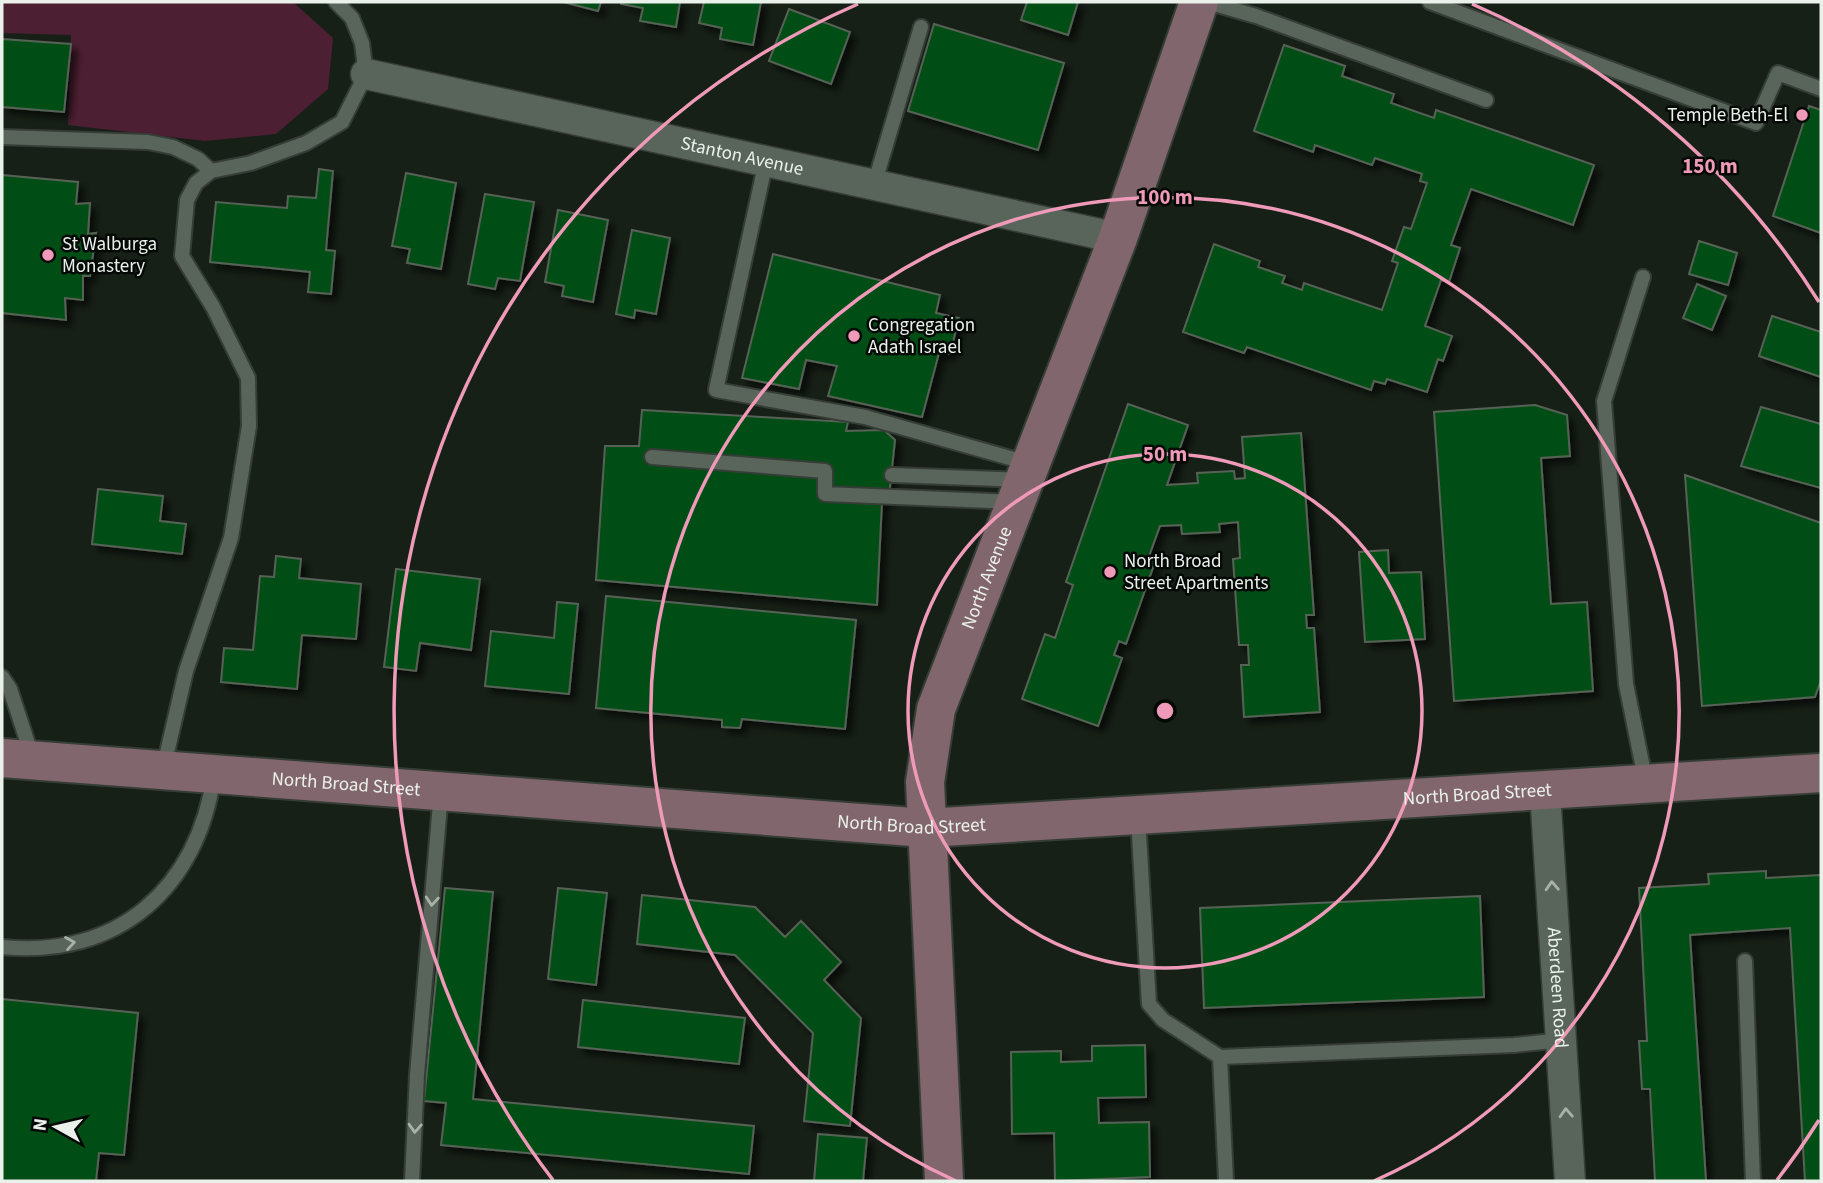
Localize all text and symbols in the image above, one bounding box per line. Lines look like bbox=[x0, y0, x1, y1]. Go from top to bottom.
place label: Temple Beth-El bbox=[1667, 102, 1788, 129]
marker: Temple Beth-El bbox=[1794, 107, 1810, 123]
street label: Stanton Avenue bbox=[678, 130, 806, 183]
text: 150 m bbox=[1682, 151, 1738, 181]
text: 100 m bbox=[1137, 182, 1193, 212]
place label: St Walburga Monastery bbox=[62, 231, 157, 280]
marker: St Walburga Monastery bbox=[40, 247, 56, 263]
place label: Congregation Adath Israel bbox=[868, 312, 975, 361]
marker: Congregation Adath Israel bbox=[846, 328, 862, 344]
text: 50 m bbox=[1143, 439, 1187, 469]
street label: North Avenue bbox=[955, 522, 1019, 633]
place label: North Broad Street Apartments bbox=[1124, 548, 1268, 597]
marker: North Broad Street Apartments bbox=[1102, 564, 1118, 580]
centre of rings bbox=[1153, 699, 1177, 723]
street label: North Broad Street bbox=[271, 765, 422, 803]
street label: North Broad Street bbox=[1402, 776, 1553, 812]
street label: North Broad Street bbox=[836, 808, 987, 842]
one-way arrow bbox=[1545, 880, 1560, 891]
one-way arrow bbox=[425, 896, 440, 907]
street label: Aberdeen Road bbox=[1540, 926, 1575, 1049]
one-way arrow bbox=[64, 936, 75, 951]
north arrow bbox=[21, 1092, 91, 1162]
one-way arrow bbox=[1559, 1107, 1574, 1118]
text: N bbox=[26, 1117, 55, 1133]
one-way arrow bbox=[407, 1123, 422, 1134]

